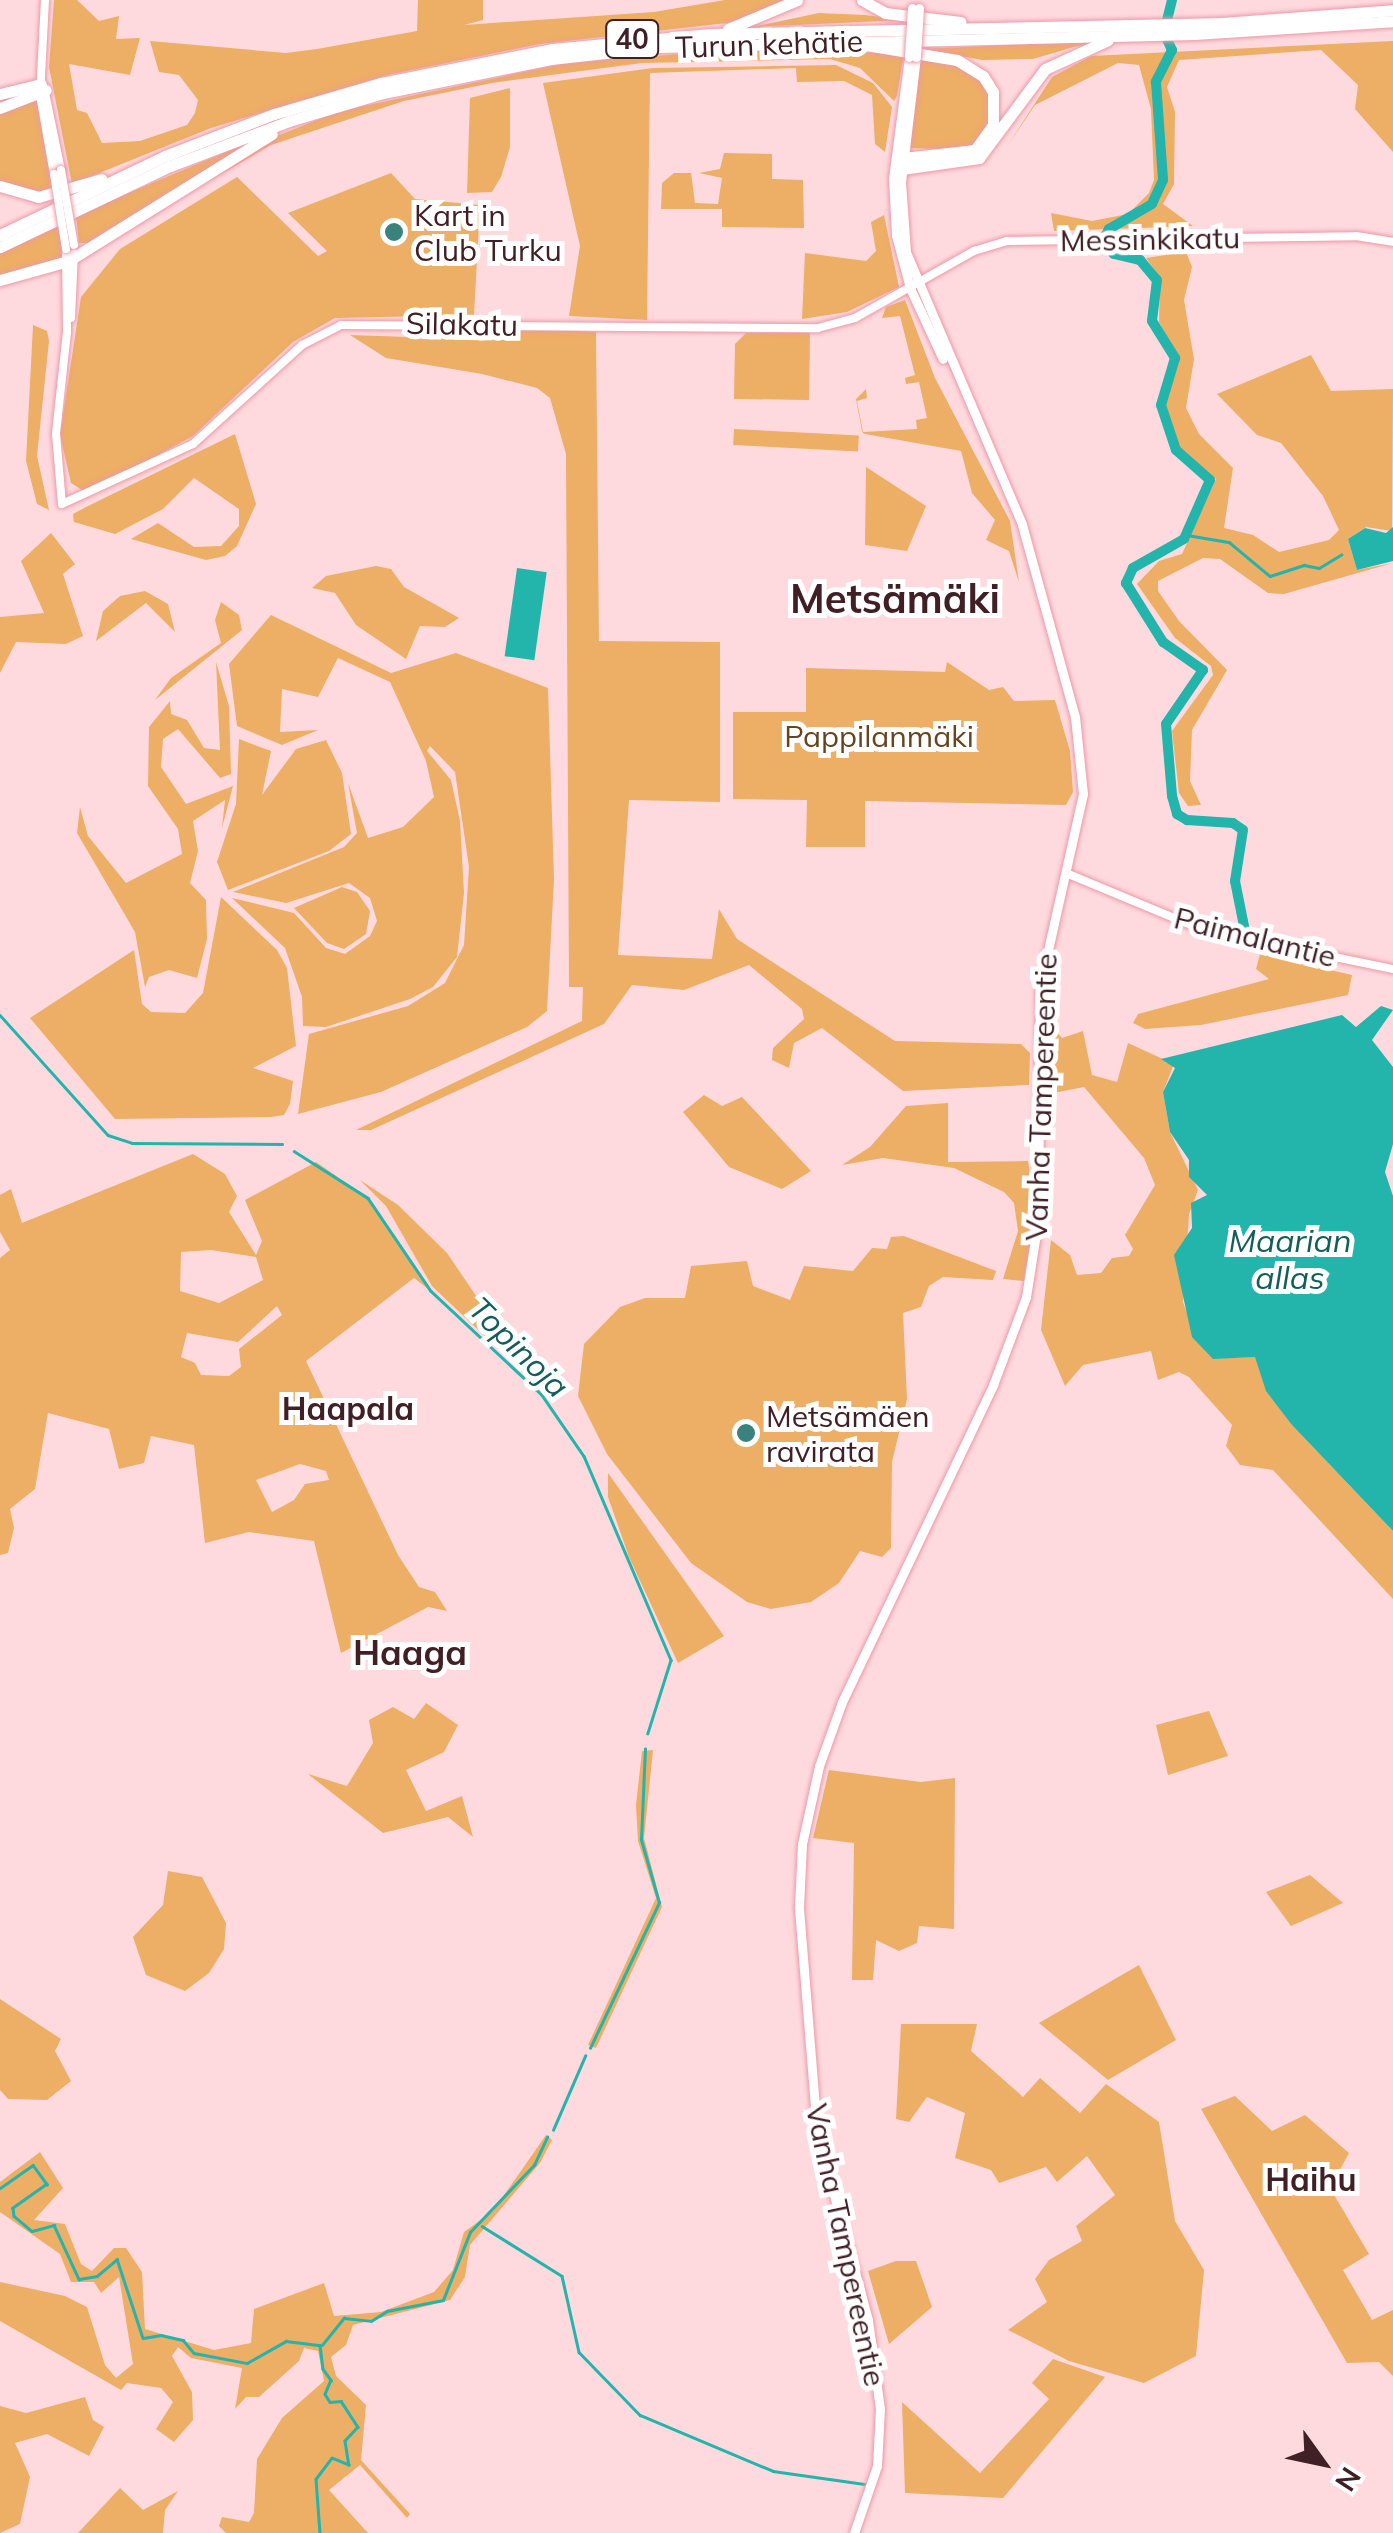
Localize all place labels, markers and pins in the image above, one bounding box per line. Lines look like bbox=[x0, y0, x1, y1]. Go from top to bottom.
place label: Kart in Club Turku bbox=[414, 197, 562, 268]
marker: Kart in Club Turku bbox=[383, 221, 405, 243]
place label: Metsämäen ravirata bbox=[766, 1398, 930, 1468]
marker: Metsämäen ravirata bbox=[735, 1422, 757, 1444]

